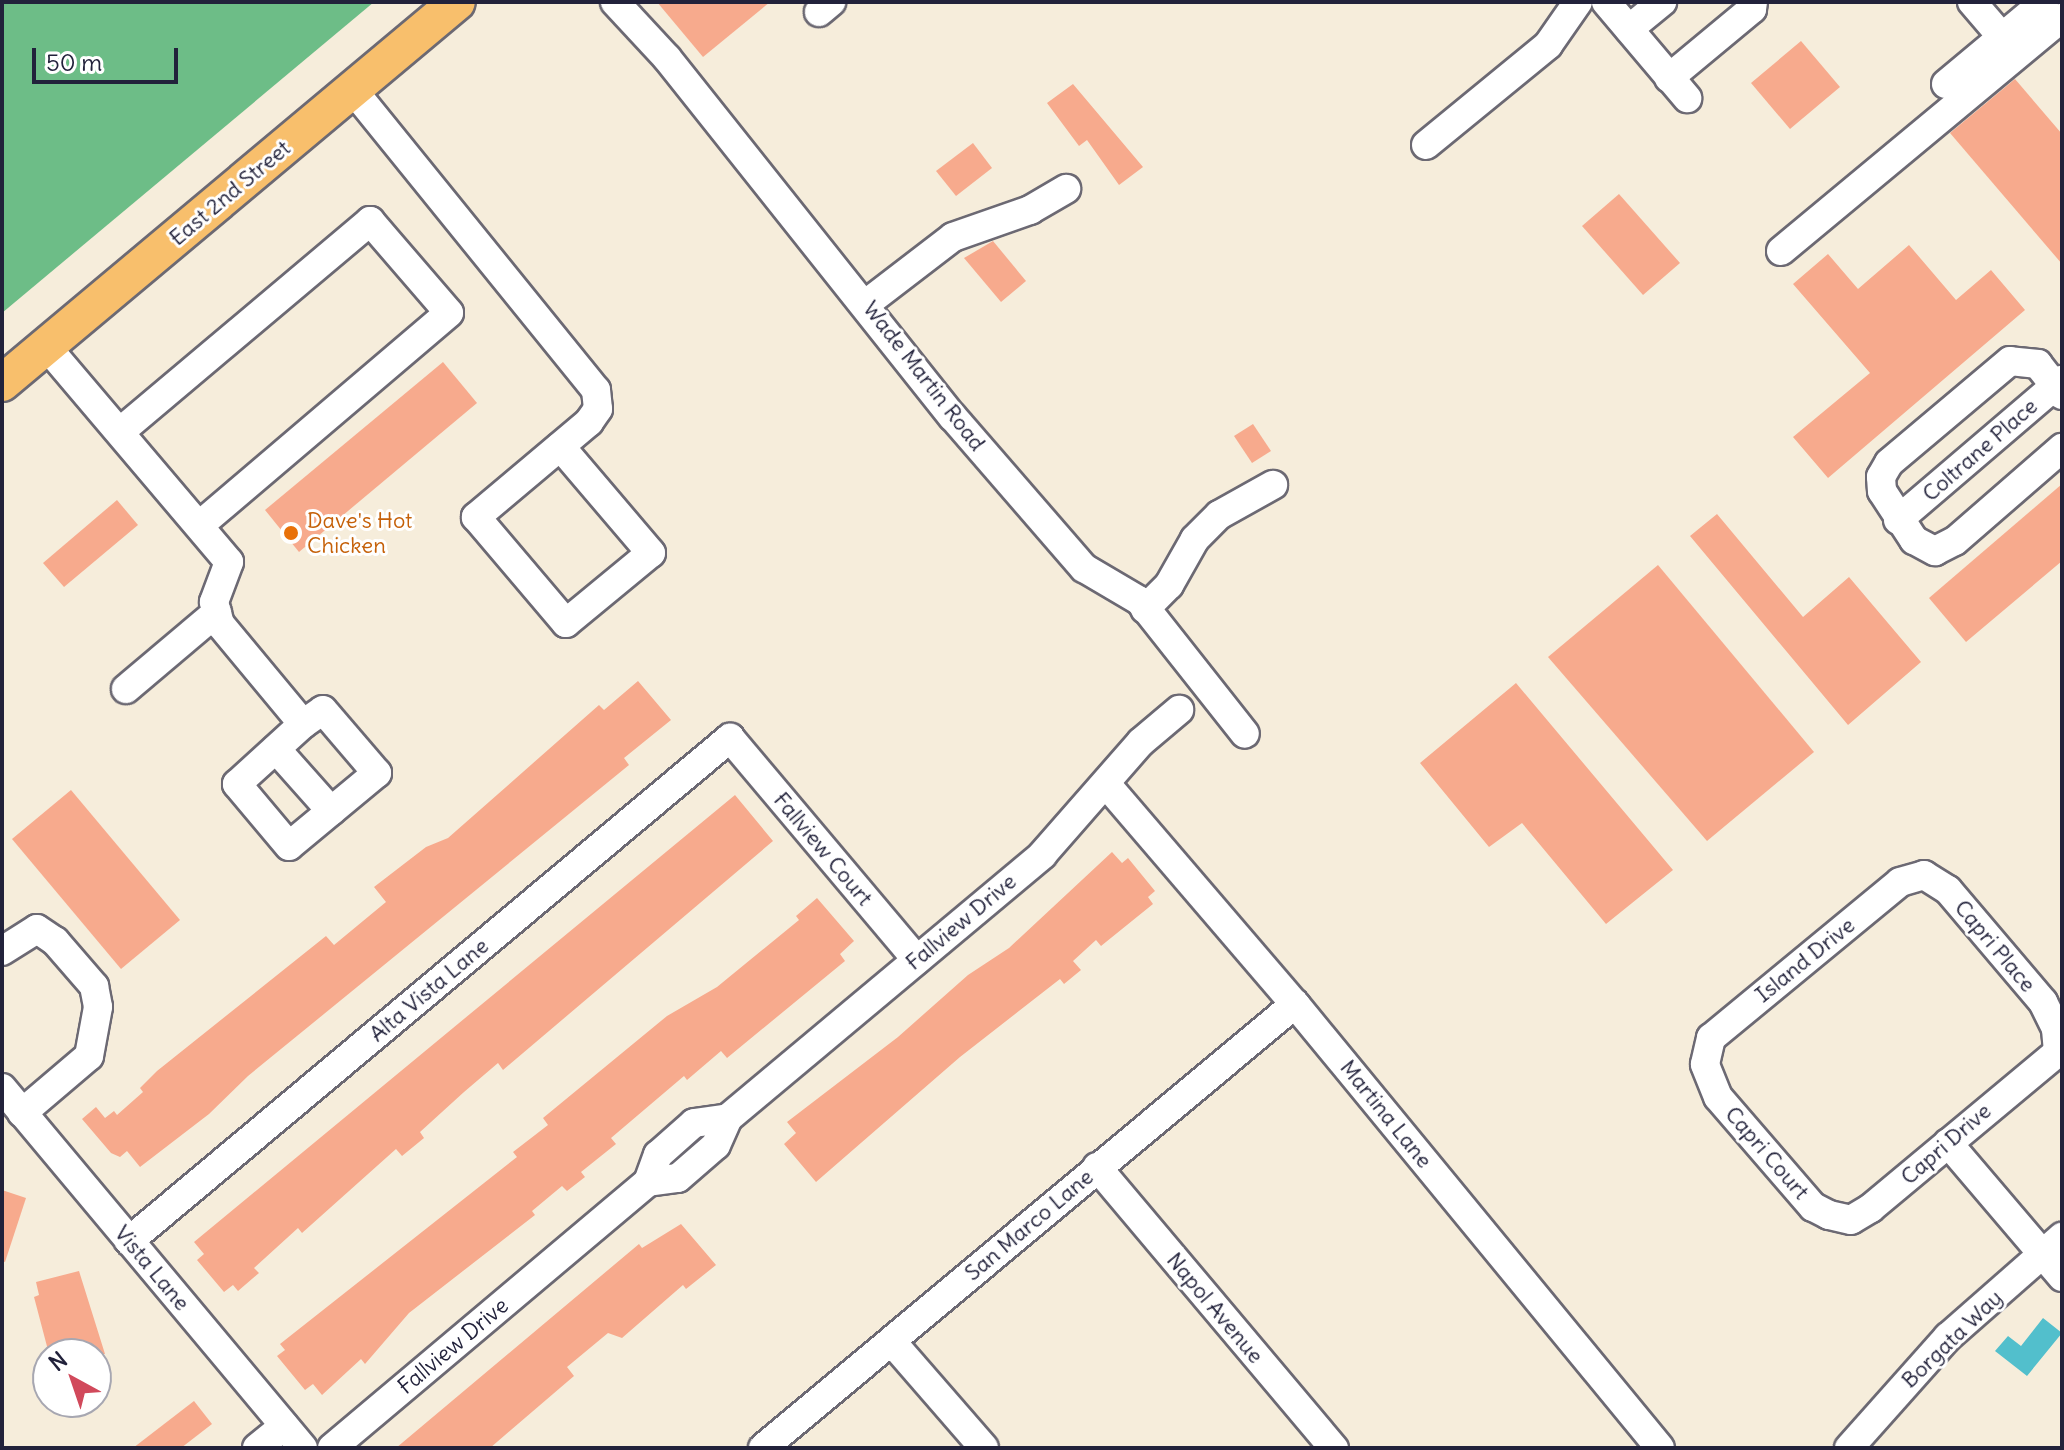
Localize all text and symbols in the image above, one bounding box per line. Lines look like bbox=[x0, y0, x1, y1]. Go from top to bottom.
scale bar bbox=[36, 32, 182, 82]
text: 50 m bbox=[46, 47, 102, 77]
street label: East 2nd Street bbox=[164, 135, 296, 251]
street label: Wade Martin Road bbox=[857, 296, 991, 456]
street label: Coltrane Place bbox=[1917, 393, 2043, 507]
place label: Dave's Hot Chicken bbox=[307, 507, 413, 558]
marker: Dave's Hot Chicken bbox=[282, 524, 300, 542]
street label: Fallview Court bbox=[768, 787, 878, 911]
street label: Fallview Drive bbox=[900, 868, 1022, 976]
street label: Capri Place bbox=[1949, 895, 2041, 997]
street label: Island Drive bbox=[1750, 912, 1860, 1008]
street label: Alta Vista Lane bbox=[364, 933, 494, 1047]
street label: Martina Lane bbox=[1334, 1055, 1438, 1173]
street label: Capri Drive bbox=[1896, 1098, 1996, 1190]
street label: Capri Court bbox=[1720, 1101, 1814, 1205]
street label: San Marco Lane bbox=[959, 1164, 1099, 1286]
street label: Vista Lane bbox=[109, 1220, 195, 1316]
street label: Napol Avenue bbox=[1161, 1247, 1269, 1369]
street label: Borgata Way bbox=[1896, 1284, 2008, 1394]
street label: Fallview Drive bbox=[392, 1292, 514, 1400]
north arrow bbox=[32, 1338, 112, 1418]
text: N bbox=[43, 1346, 73, 1377]

